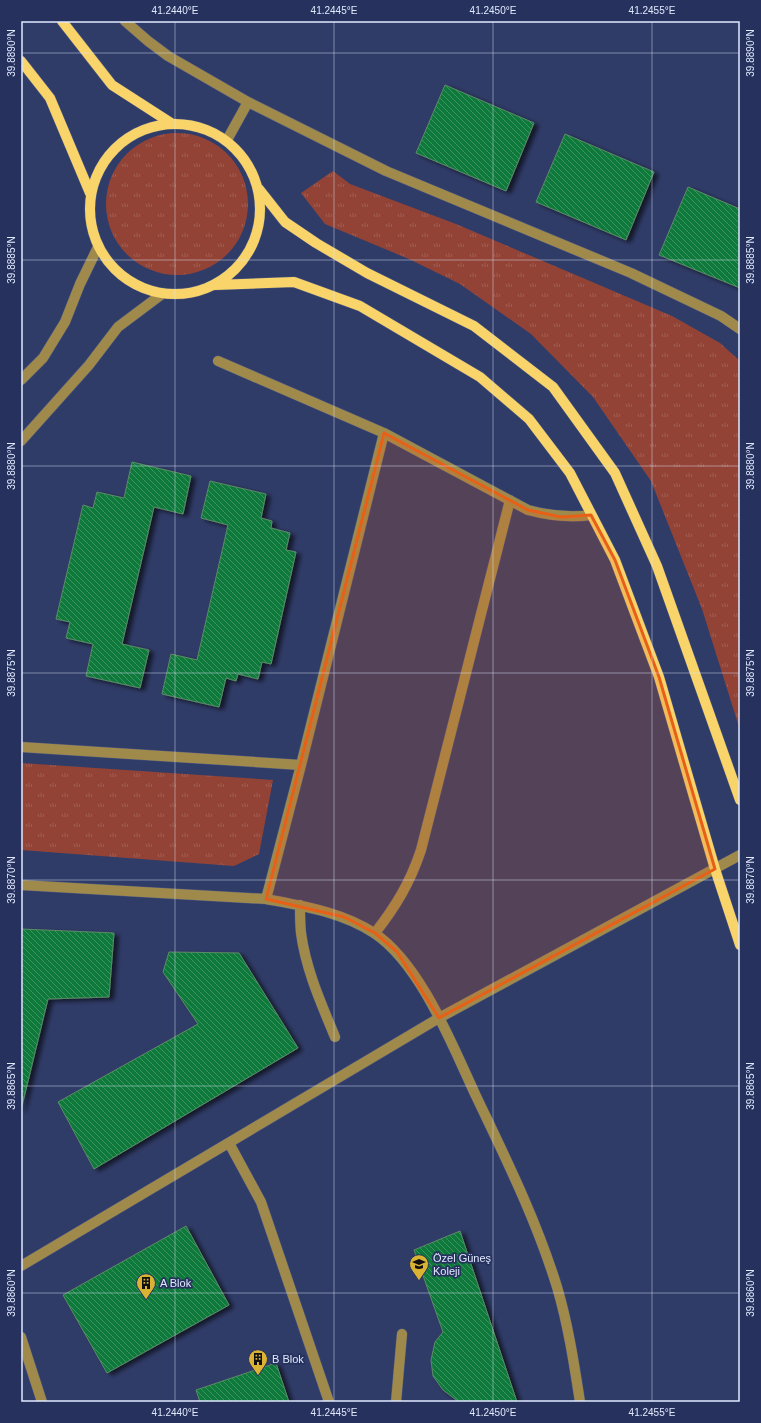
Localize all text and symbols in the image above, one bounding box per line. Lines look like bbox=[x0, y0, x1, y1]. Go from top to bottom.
text: 41.2440°E bbox=[152, 5, 199, 16]
text: 41.2445°E bbox=[311, 5, 358, 16]
text: 41.2450°E bbox=[470, 5, 517, 16]
text: 41.2455°E bbox=[629, 5, 676, 16]
text: 39.8890°N bbox=[6, 29, 17, 77]
text: 39.8890°N bbox=[745, 29, 756, 77]
text: 39.8885°N bbox=[6, 236, 17, 284]
text: 39.8885°N bbox=[745, 236, 756, 284]
text: 39.8880°N bbox=[6, 442, 17, 490]
text: 39.8880°N bbox=[745, 442, 756, 490]
text: 39.8875°N bbox=[6, 649, 17, 697]
text: 39.8875°N bbox=[745, 649, 756, 697]
text: 39.8870°N bbox=[6, 856, 17, 904]
text: 39.8870°N bbox=[745, 856, 756, 904]
text: 39.8865°N bbox=[6, 1062, 17, 1110]
text: 39.8865°N bbox=[745, 1062, 756, 1110]
place label: Özel Güneş Koleji bbox=[433, 1252, 492, 1277]
school or university icon: Özel Güneş Koleji bbox=[408, 1253, 430, 1281]
text: 39.8860°N bbox=[6, 1269, 17, 1317]
text: 39.8860°N bbox=[745, 1269, 756, 1317]
building icon: A Blok bbox=[135, 1272, 157, 1300]
place label: A Blok bbox=[160, 1277, 192, 1289]
building icon: B Blok bbox=[247, 1348, 269, 1376]
place label: B Blok bbox=[272, 1353, 304, 1365]
text: 41.2440°E bbox=[152, 1407, 199, 1418]
text: 41.2445°E bbox=[311, 1407, 358, 1418]
text: 41.2450°E bbox=[470, 1407, 517, 1418]
text: 41.2455°E bbox=[629, 1407, 676, 1418]

